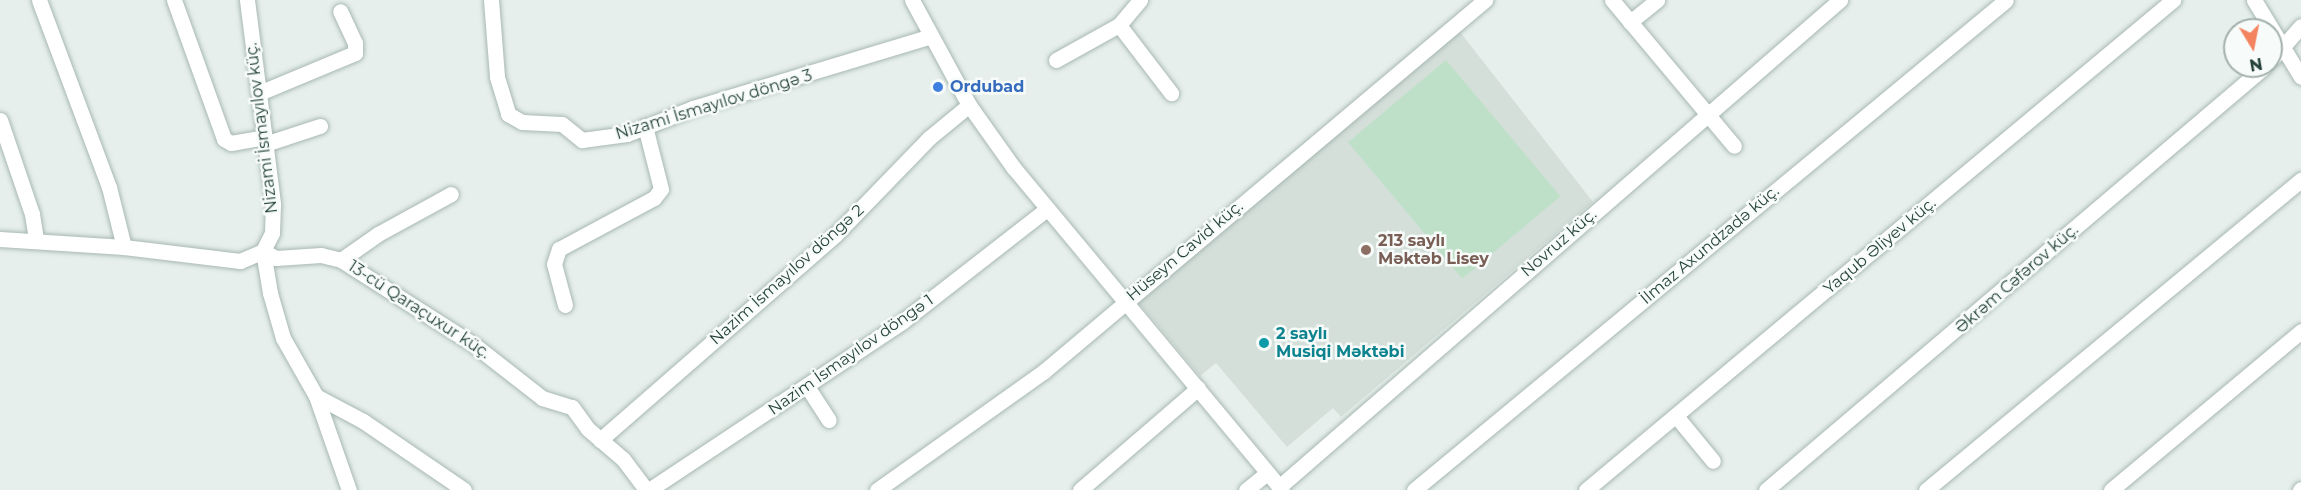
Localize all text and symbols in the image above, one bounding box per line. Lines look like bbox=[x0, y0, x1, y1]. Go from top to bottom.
north arrow bbox=[2223, 18, 2283, 78]
street label: Nizami İsmayılov küç. bbox=[242, 41, 282, 215]
text: N bbox=[2248, 54, 2264, 75]
street label: Nizami İsmayılov döngə 3 bbox=[613, 66, 815, 144]
place label: Ordubad bbox=[950, 77, 1024, 97]
marker: Ordubad bbox=[931, 80, 945, 94]
street label: İlmaz Axundzadə küç. bbox=[1637, 181, 1783, 309]
street label: Yaqub Əliyev küç. bbox=[1820, 193, 1940, 299]
street label: Hüseyn Cavid küç. bbox=[1123, 197, 1247, 305]
street label: Nazim İsmayılov döngə 2 bbox=[706, 201, 868, 349]
street label: Novruz küç. bbox=[1517, 205, 1601, 281]
street label: Əkrəm Cəfərov küç. bbox=[1951, 220, 2083, 338]
place label: 213 saylı Məktəb Lisey bbox=[1378, 231, 1489, 269]
marker: 213 saylı Məktəb Lisey bbox=[1359, 243, 1373, 257]
street label: 13-cü Qaraçuxur küç. bbox=[344, 257, 494, 363]
street label: Nazim İsmayılov döngə 1 bbox=[765, 291, 937, 419]
place label: 2 saylı Musiqi Məktəbi bbox=[1276, 324, 1404, 362]
marker: 2 saylı Musiqi Məktəbi bbox=[1257, 336, 1271, 350]

